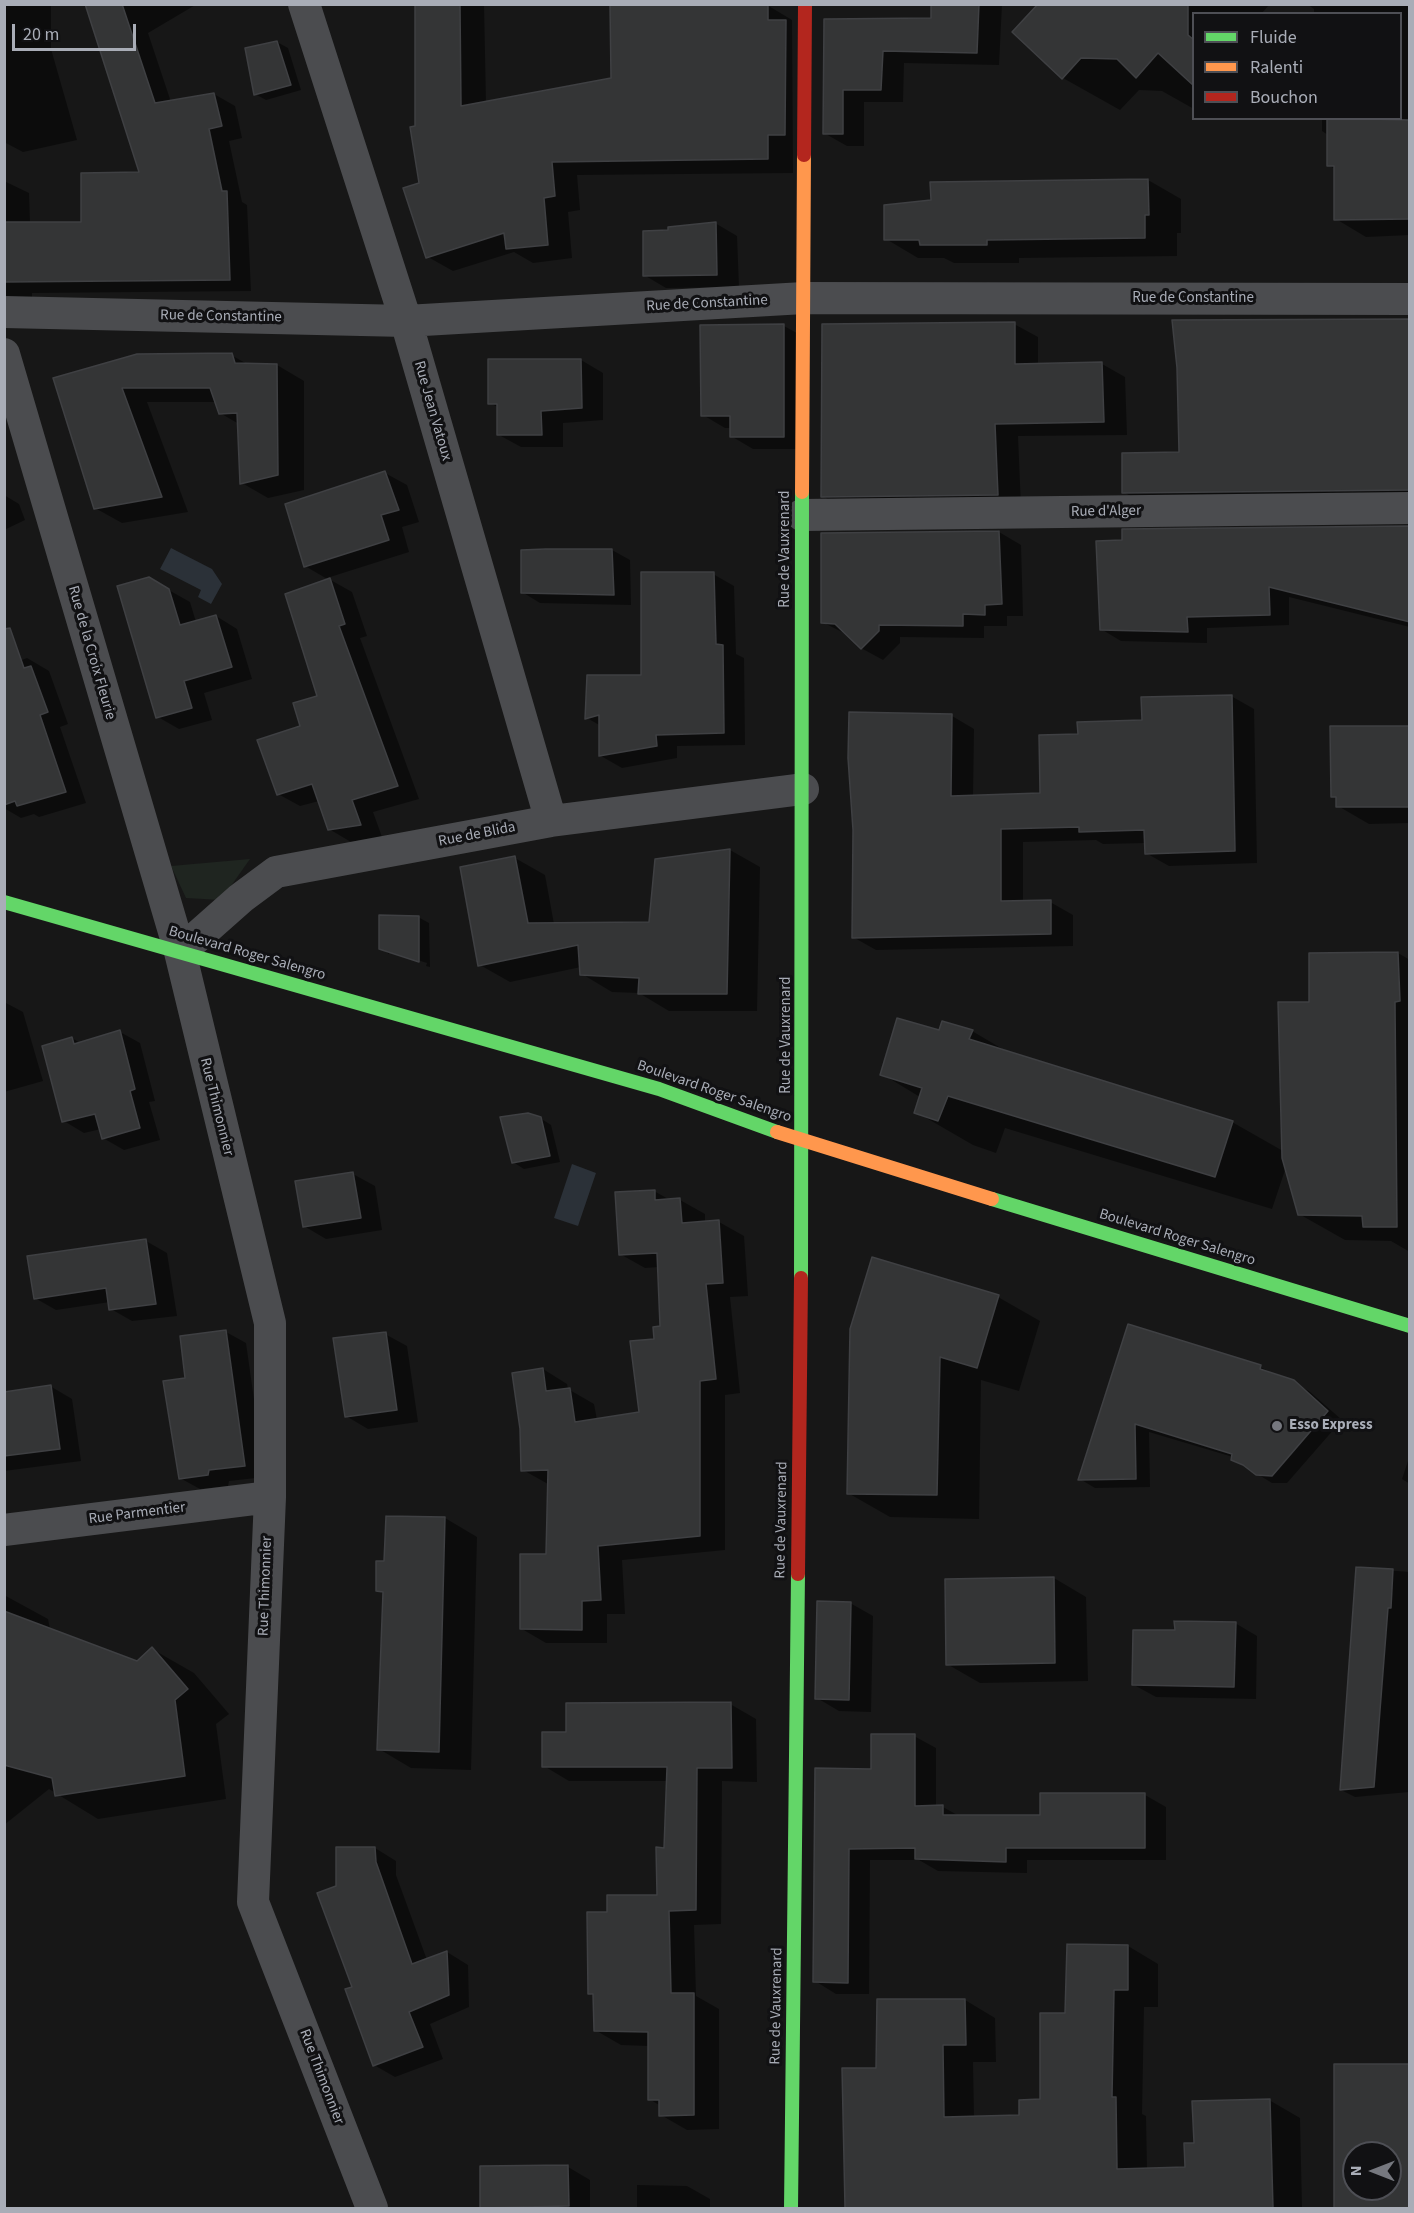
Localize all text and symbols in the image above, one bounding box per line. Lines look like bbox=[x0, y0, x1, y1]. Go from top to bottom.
scale bar bbox=[15, 12, 140, 50]
legend bbox=[1192, 12, 1402, 120]
text: 20 m bbox=[23, 22, 59, 47]
text: Fluide bbox=[1250, 25, 1297, 50]
text: Ralenti bbox=[1250, 55, 1303, 80]
text: Bouchon bbox=[1250, 85, 1318, 110]
street label: Rue de Constantine bbox=[1132, 290, 1254, 308]
street label: Rue de Constantine bbox=[646, 292, 768, 316]
street label: Rue de Constantine bbox=[160, 307, 282, 327]
street label: Rue Jean Vatoux bbox=[409, 359, 455, 463]
street label: Rue de Vauxrenard bbox=[777, 490, 795, 608]
street label: Rue d'Alger bbox=[1071, 502, 1141, 522]
street label: Rue de la Croix Fleurie bbox=[63, 584, 119, 722]
street label: Rue de Blida bbox=[437, 819, 517, 851]
street label: Boulevard Roger Salengro bbox=[166, 923, 328, 985]
street label: Rue de Vauxrenard bbox=[778, 976, 796, 1094]
street label: Rue Thimonnier bbox=[195, 1056, 237, 1158]
street label: Boulevard Roger Salengro bbox=[634, 1057, 794, 1127]
street label: Boulevard Roger Salengro bbox=[1097, 1206, 1257, 1270]
place label: Esso Express bbox=[1289, 1417, 1373, 1435]
marker: Esso Express bbox=[1270, 1419, 1284, 1433]
street label: Rue de Vauxrenard bbox=[772, 1461, 792, 1579]
street label: Rue Parmentier bbox=[88, 1499, 186, 1529]
street label: Rue Thimonnier bbox=[255, 1536, 277, 1636]
street label: Rue de Vauxrenard bbox=[767, 1947, 787, 2065]
street label: Rue Thimonnier bbox=[295, 2027, 347, 2127]
north arrow bbox=[1342, 2141, 1402, 2201]
text: N bbox=[1345, 2166, 1367, 2176]

